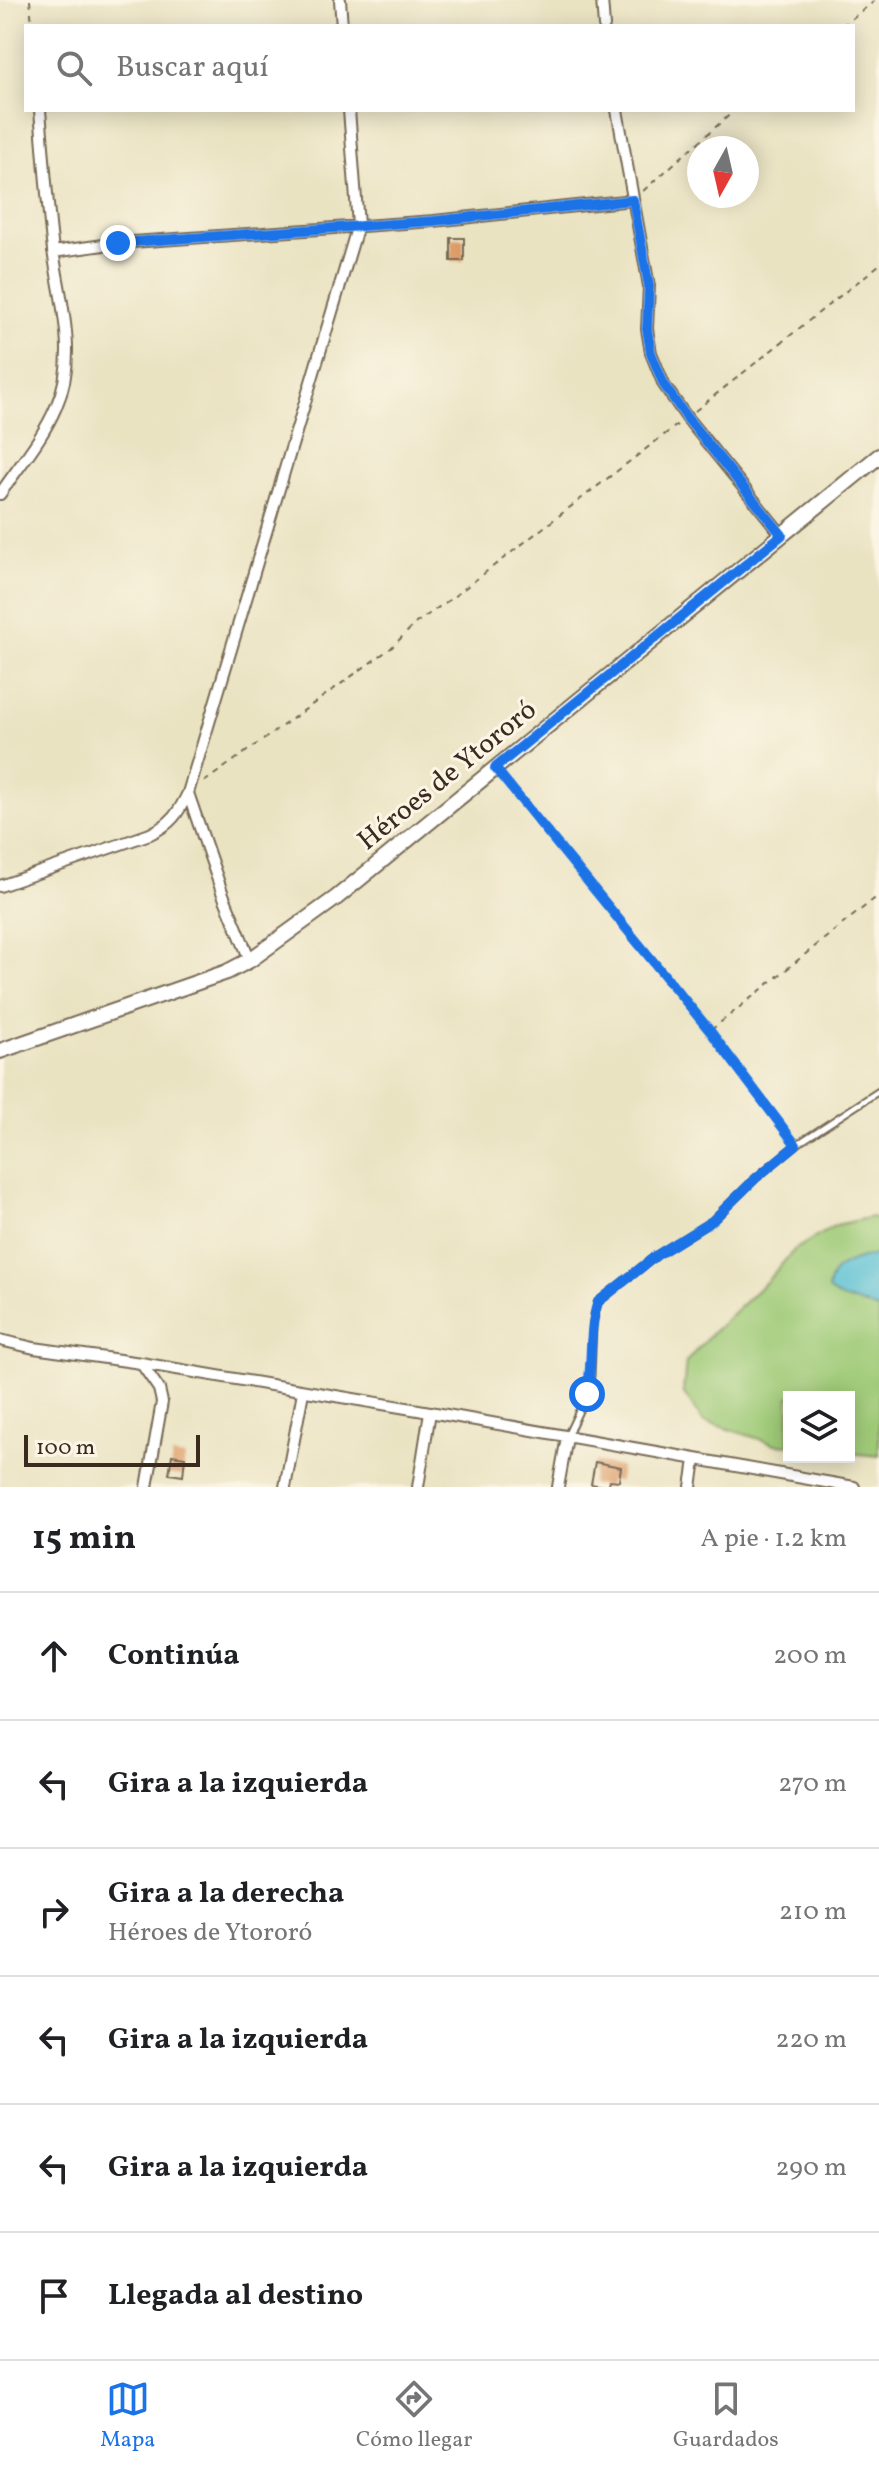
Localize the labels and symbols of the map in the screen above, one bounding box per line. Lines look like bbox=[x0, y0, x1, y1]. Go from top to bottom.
north arrow bbox=[687, 136, 759, 208]
route end bbox=[100, 225, 136, 261]
street label: Héroes de Ytororó bbox=[350, 692, 545, 860]
route start bbox=[569, 1376, 605, 1412]
scale bar bbox=[24, 1431, 200, 1467]

